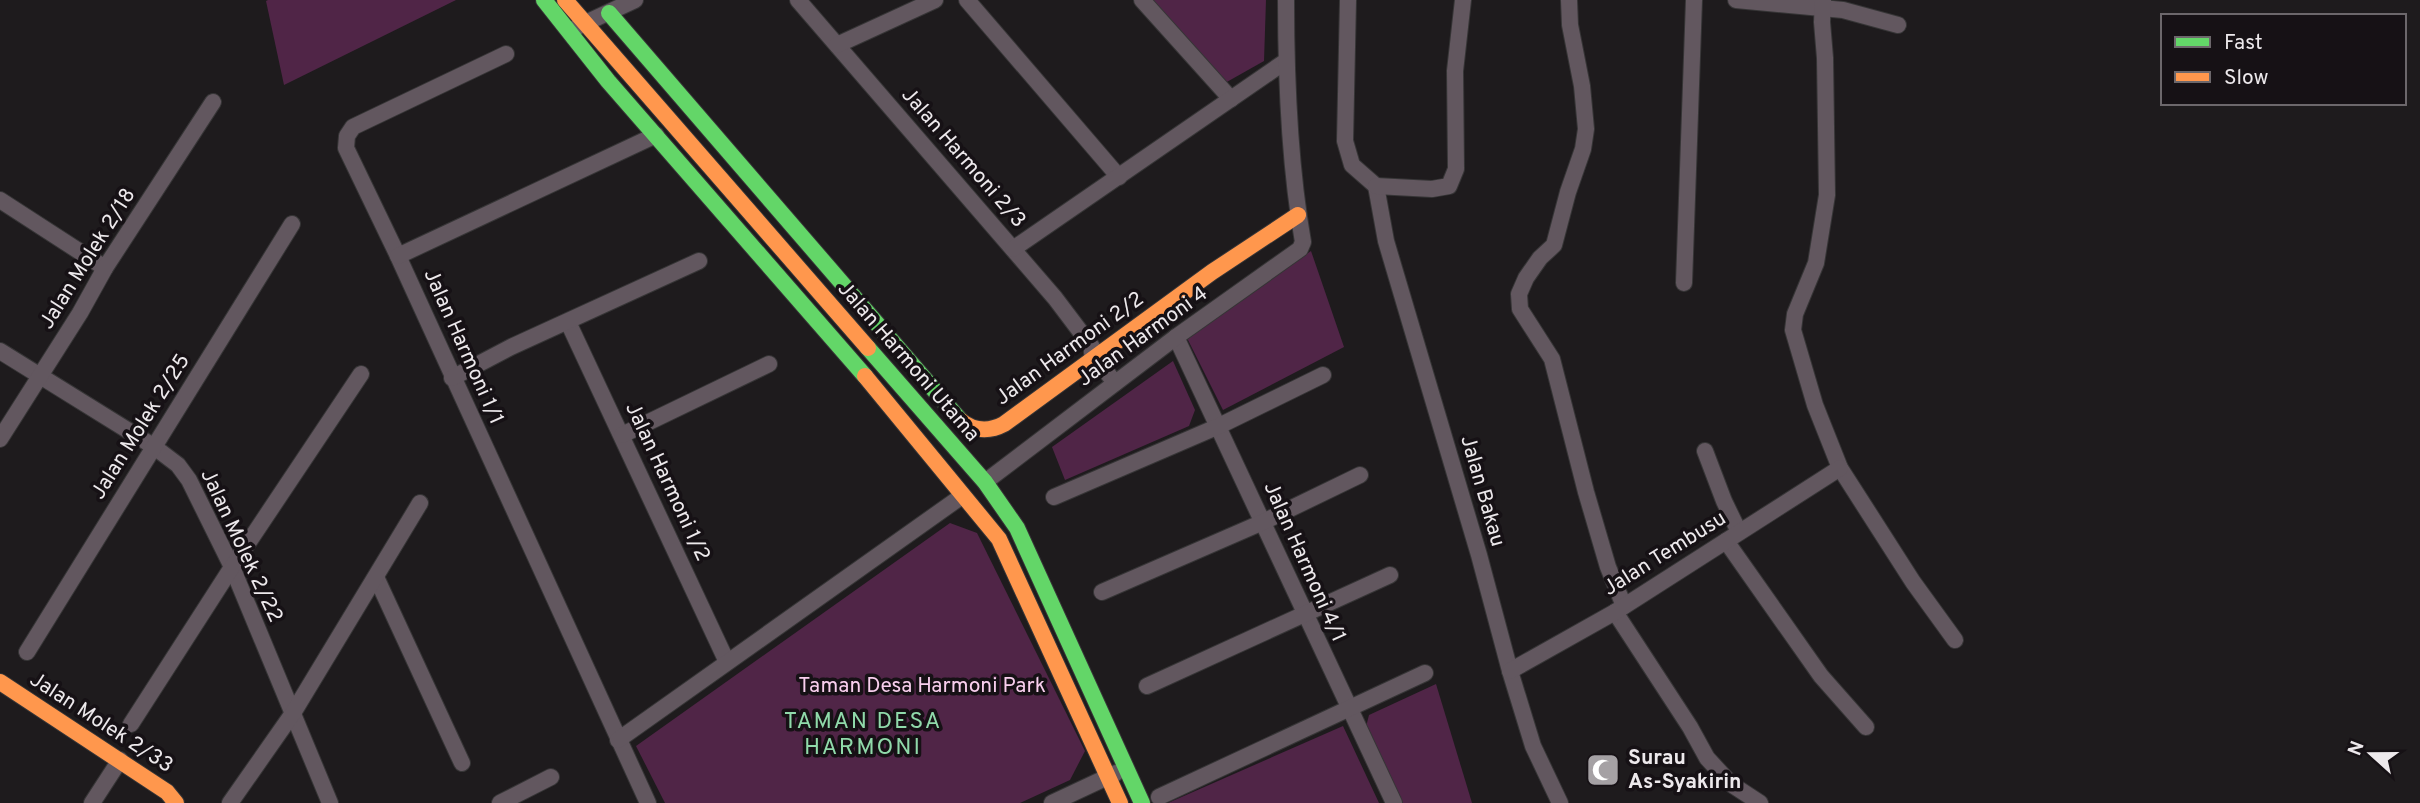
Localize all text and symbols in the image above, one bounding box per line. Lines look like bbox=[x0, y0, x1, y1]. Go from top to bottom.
legend bbox=[2161, 14, 2406, 105]
text: Fast bbox=[2224, 30, 2263, 57]
text: Slow bbox=[2224, 65, 2269, 92]
street label: Jalan Harmoni 2/3 bbox=[895, 82, 1031, 234]
street label: Jalan Molek 2/18 bbox=[34, 183, 142, 335]
street label: Jalan Harmoni 1/1 bbox=[417, 265, 509, 429]
street label: Jalan Harmoni Utama bbox=[831, 276, 985, 448]
street label: Jalan Harmoni 4 bbox=[1073, 281, 1213, 393]
street label: Jalan Harmoni 2/2 bbox=[990, 286, 1150, 412]
street label: Jalan Molek 2/25 bbox=[85, 349, 197, 505]
street label: Jalan Harmoni 1/2 bbox=[618, 398, 716, 566]
street label: Jalan Bakau bbox=[1453, 432, 1511, 550]
street label: Jalan Molek 2/22 bbox=[194, 465, 288, 627]
street label: Jalan Harmoni 4/1 bbox=[1257, 478, 1351, 646]
street label: Jalan Tembusu bbox=[1598, 505, 1732, 603]
street label: Jalan Molek 2/33 bbox=[24, 666, 178, 780]
park label: Taman Desa Harmoni Park bbox=[798, 673, 1046, 700]
district label: TAMAN DESA HARMONI bbox=[784, 708, 942, 763]
north arrow bbox=[2336, 719, 2406, 789]
text: N bbox=[2343, 738, 2371, 759]
place label: Surau As-Syakirin bbox=[1628, 745, 1742, 796]
mosque icon: Surau As-Syakirin bbox=[1584, 751, 1622, 789]

